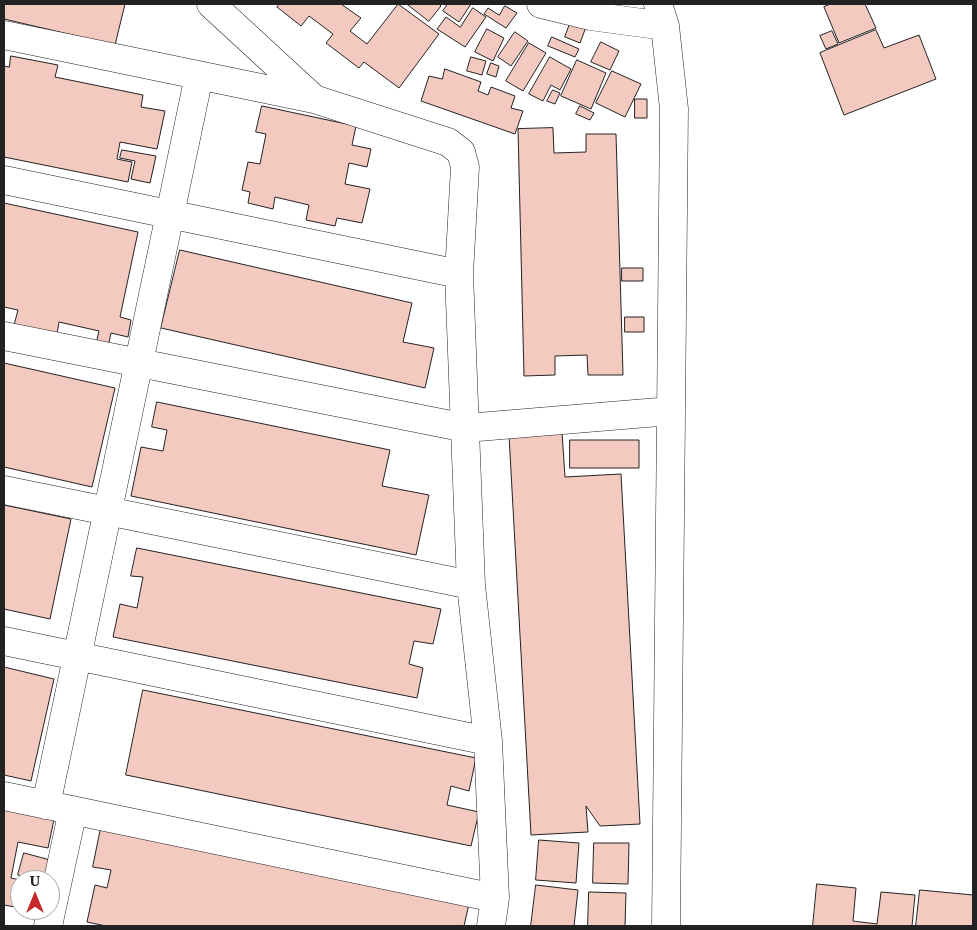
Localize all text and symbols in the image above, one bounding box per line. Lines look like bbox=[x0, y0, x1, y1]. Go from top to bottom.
north arrow bbox=[10, 870, 60, 920]
text: U bbox=[30, 872, 40, 890]

